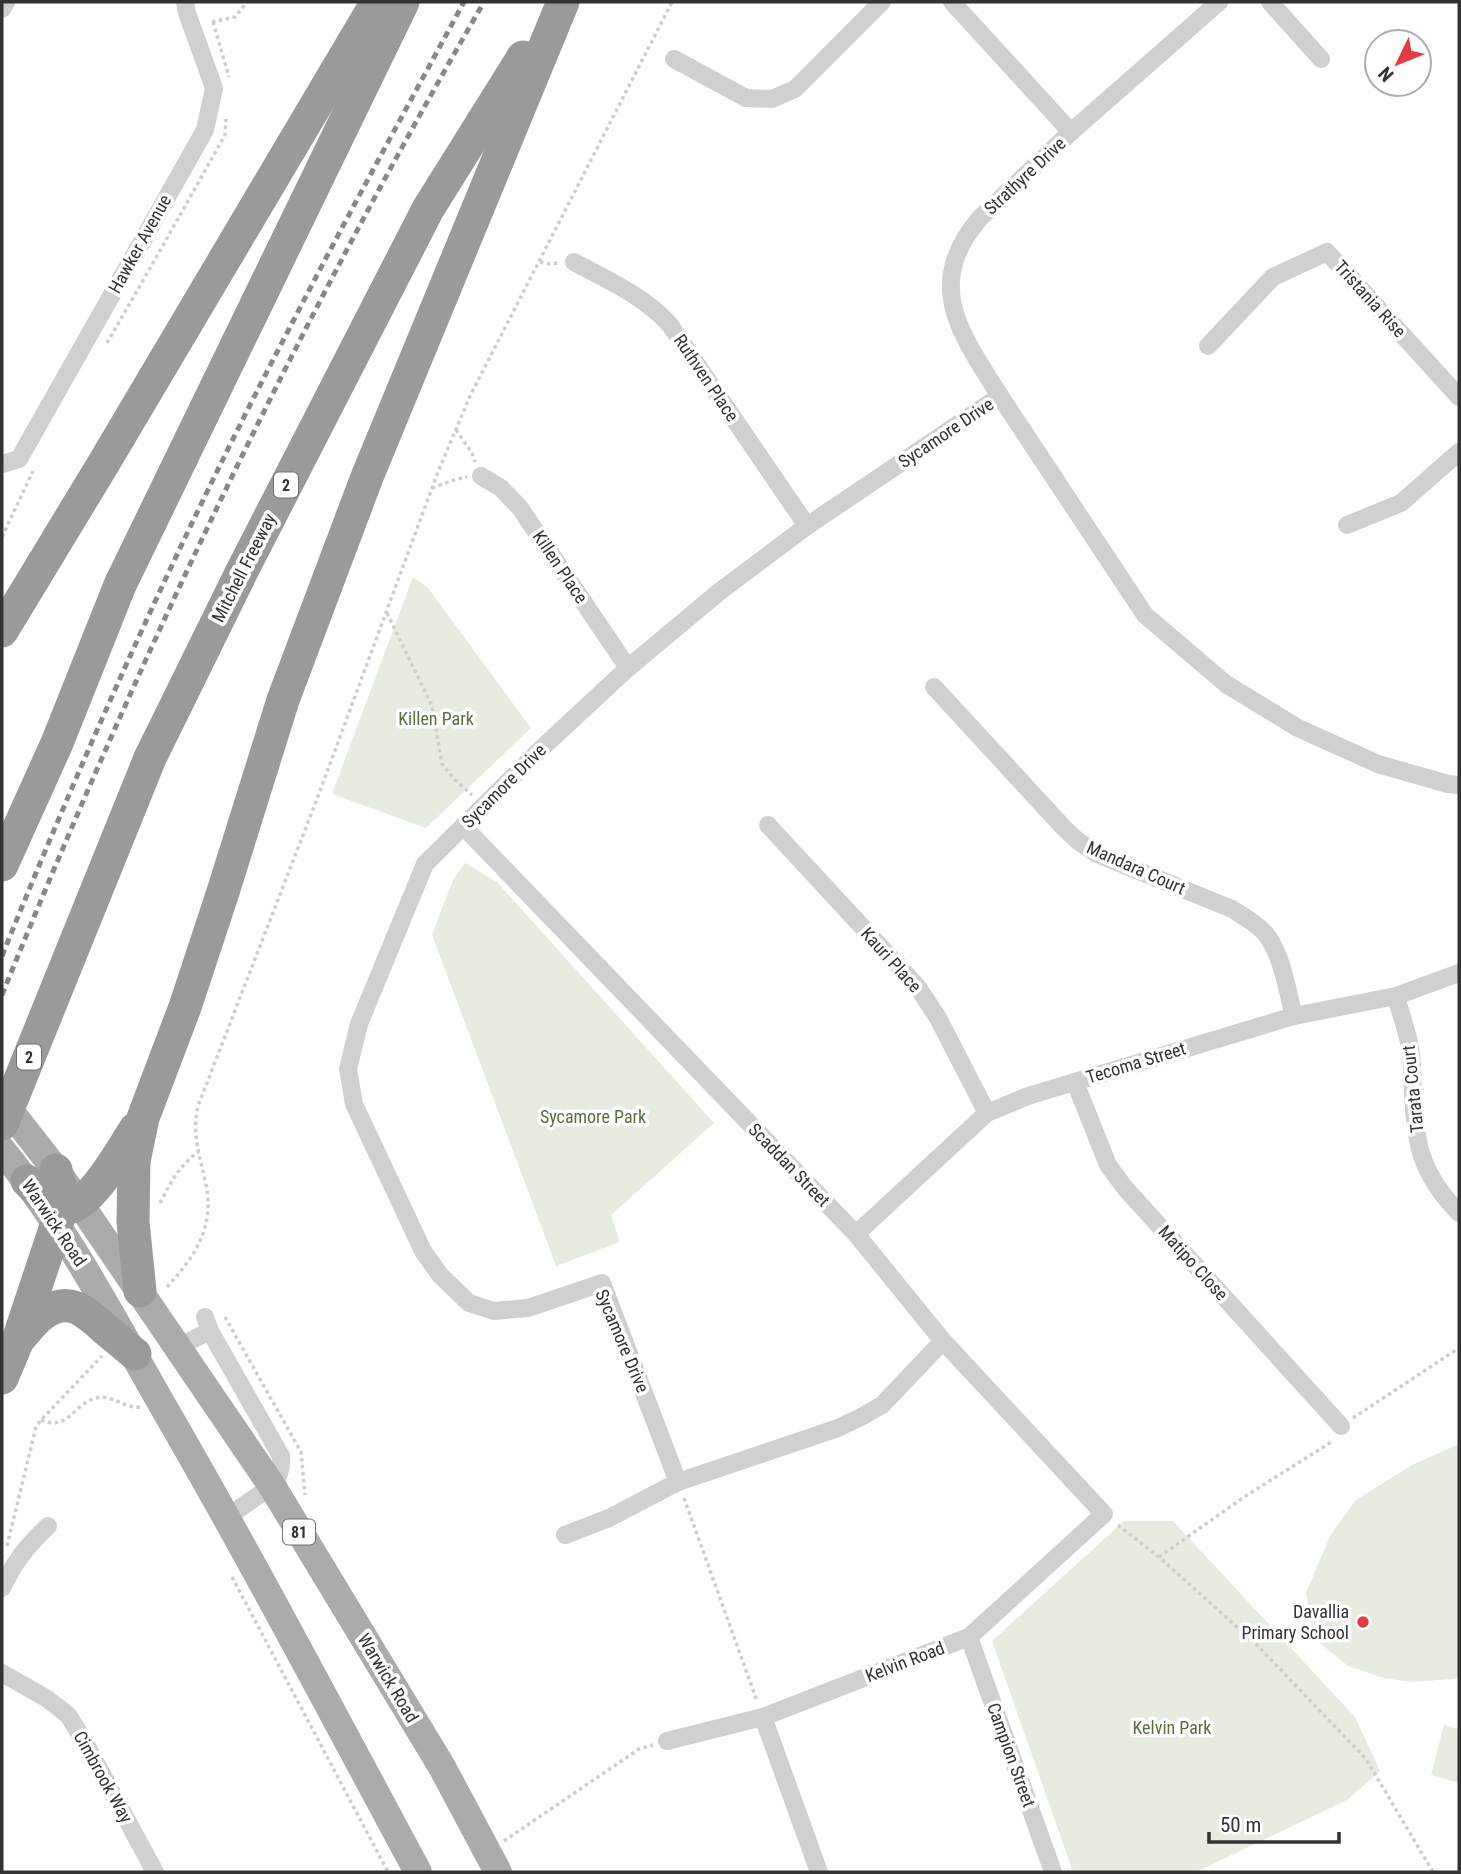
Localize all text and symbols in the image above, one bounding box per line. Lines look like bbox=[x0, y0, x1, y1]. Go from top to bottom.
north arrow bbox=[1363, 28, 1433, 98]
text: N bbox=[1374, 62, 1398, 86]
street label: Strathyre Drive bbox=[980, 133, 1070, 219]
street label: Hawker Avenue bbox=[104, 191, 175, 297]
street label: Tristania Rise bbox=[1330, 256, 1410, 342]
street label: Ruthven Place bbox=[670, 330, 743, 425]
street label: Sycamore Drive bbox=[894, 393, 997, 472]
road number: 2 bbox=[274, 472, 298, 498]
street label: Mitchell Freeway bbox=[207, 509, 280, 626]
street label: Killen Place bbox=[529, 526, 592, 607]
park label: Killen Park bbox=[398, 708, 474, 729]
street label: Sycamore Drive bbox=[457, 739, 550, 832]
street label: Mandara Court bbox=[1084, 836, 1189, 899]
street label: Kauri Place bbox=[857, 923, 926, 997]
street label: Tecoma Street bbox=[1084, 1037, 1188, 1088]
road number: 2 bbox=[17, 1044, 41, 1070]
street label: Tarata Court bbox=[1397, 1044, 1428, 1134]
park label: Sycamore Park bbox=[540, 1106, 646, 1127]
street label: Scaddan Street bbox=[744, 1119, 834, 1211]
street label: Warwick Road bbox=[18, 1175, 91, 1270]
street label: Matipo Close bbox=[1154, 1221, 1233, 1305]
street label: Sycamore Drive bbox=[591, 1286, 654, 1396]
road number: 81 bbox=[283, 1520, 315, 1544]
place label: Davallia Primary School bbox=[1241, 1601, 1349, 1643]
marker: Davallia Primary School bbox=[1355, 1614, 1371, 1630]
street label: Warwick Road bbox=[354, 1629, 423, 1726]
street label: Kelvin Road bbox=[862, 1637, 947, 1686]
street label: Campion Street bbox=[983, 1700, 1040, 1810]
park label: Kelvin Park bbox=[1133, 1717, 1211, 1738]
street label: Cimbrook Way bbox=[70, 1727, 138, 1827]
scale bar bbox=[1209, 1800, 1338, 1844]
text: 50 m bbox=[1220, 1813, 1261, 1837]

